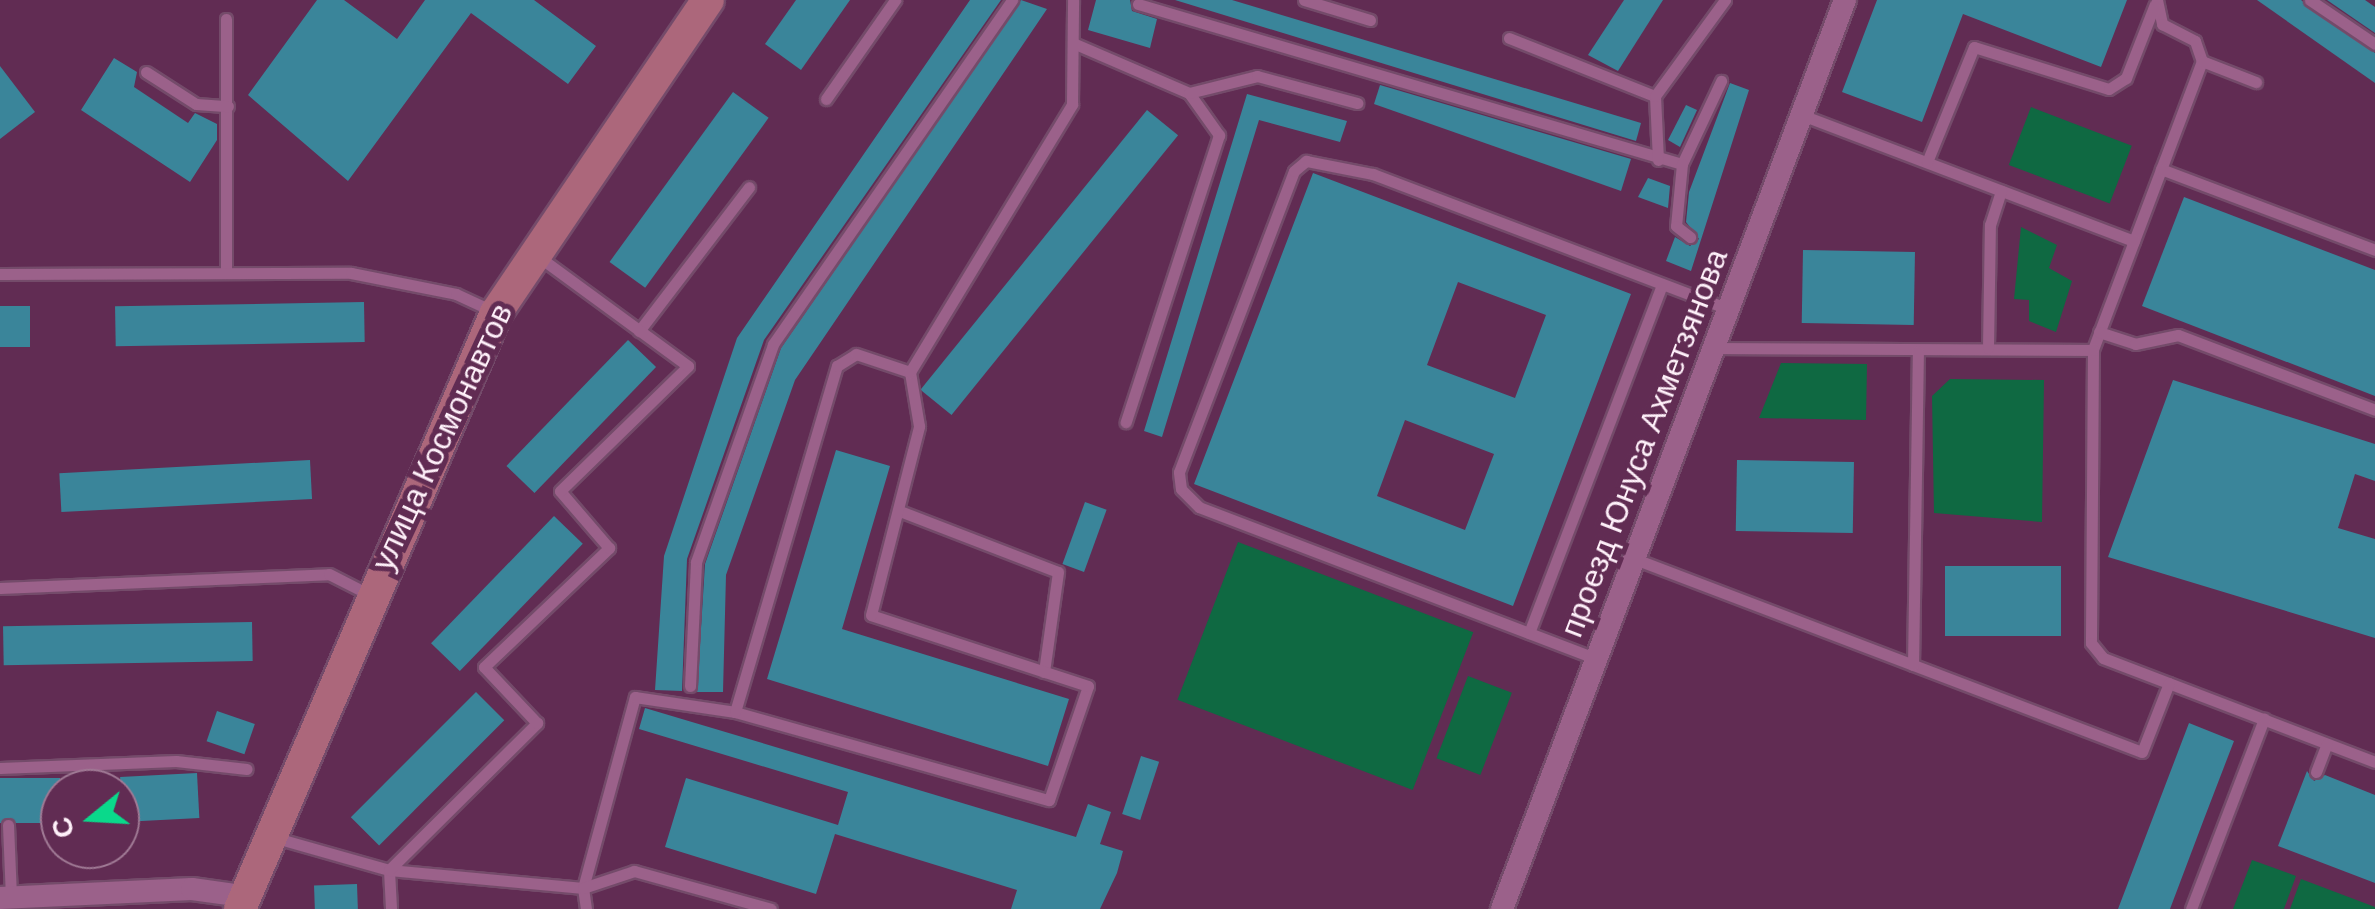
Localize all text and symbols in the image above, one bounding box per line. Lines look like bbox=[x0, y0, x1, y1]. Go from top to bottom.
street label: проезд Юнуса Ахметзянова bbox=[1552, 244, 1736, 642]
street label: улица Космонавтов bbox=[363, 297, 521, 577]
north arrow bbox=[40, 769, 140, 869]
text: С bbox=[45, 813, 81, 842]

